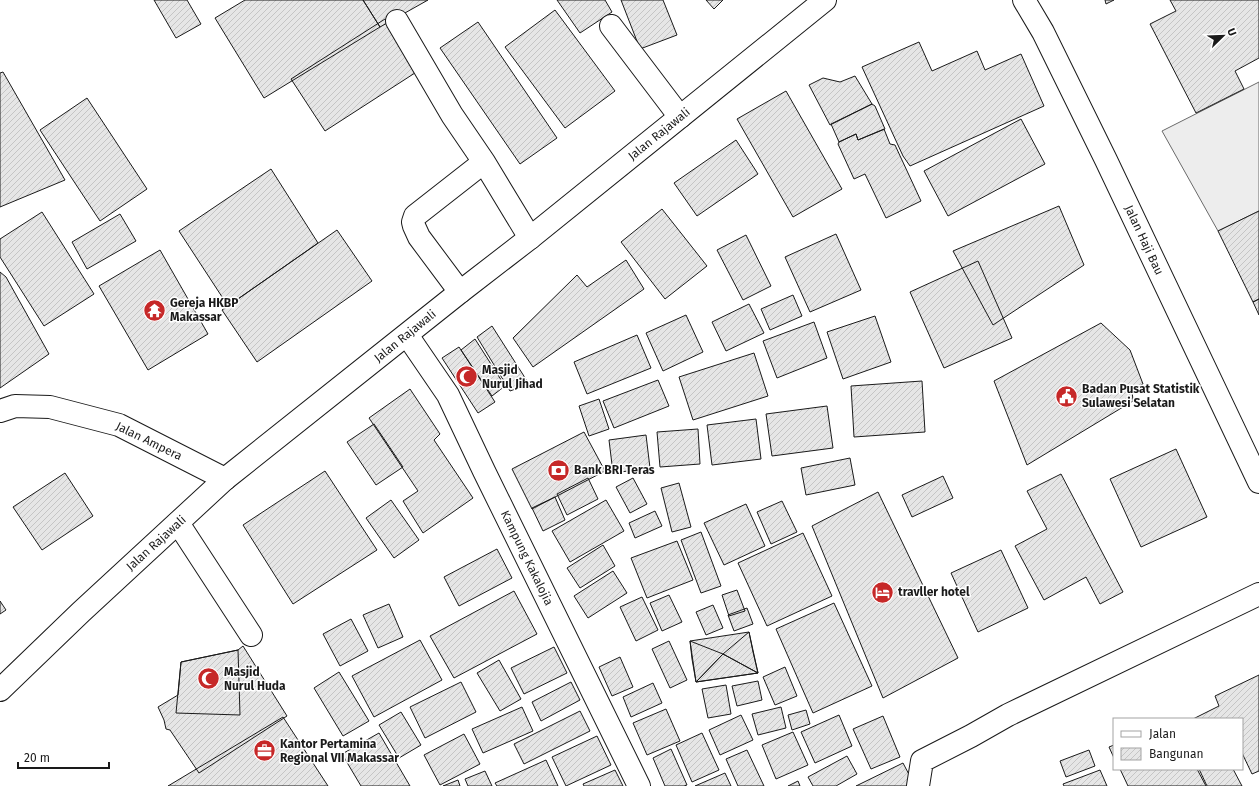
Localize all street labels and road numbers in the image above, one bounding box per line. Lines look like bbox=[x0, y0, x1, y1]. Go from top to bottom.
street label: Jalan Rajawali bbox=[625, 105, 693, 163]
street label: Jalan Haji Bau bbox=[1122, 203, 1166, 277]
street label: Jalan Rajawali bbox=[371, 307, 439, 365]
street label: Jalan Ampera bbox=[114, 419, 184, 463]
street label: Kampung Kakalojia bbox=[498, 508, 556, 608]
street label: Jalan Rajawali bbox=[123, 513, 189, 573]

